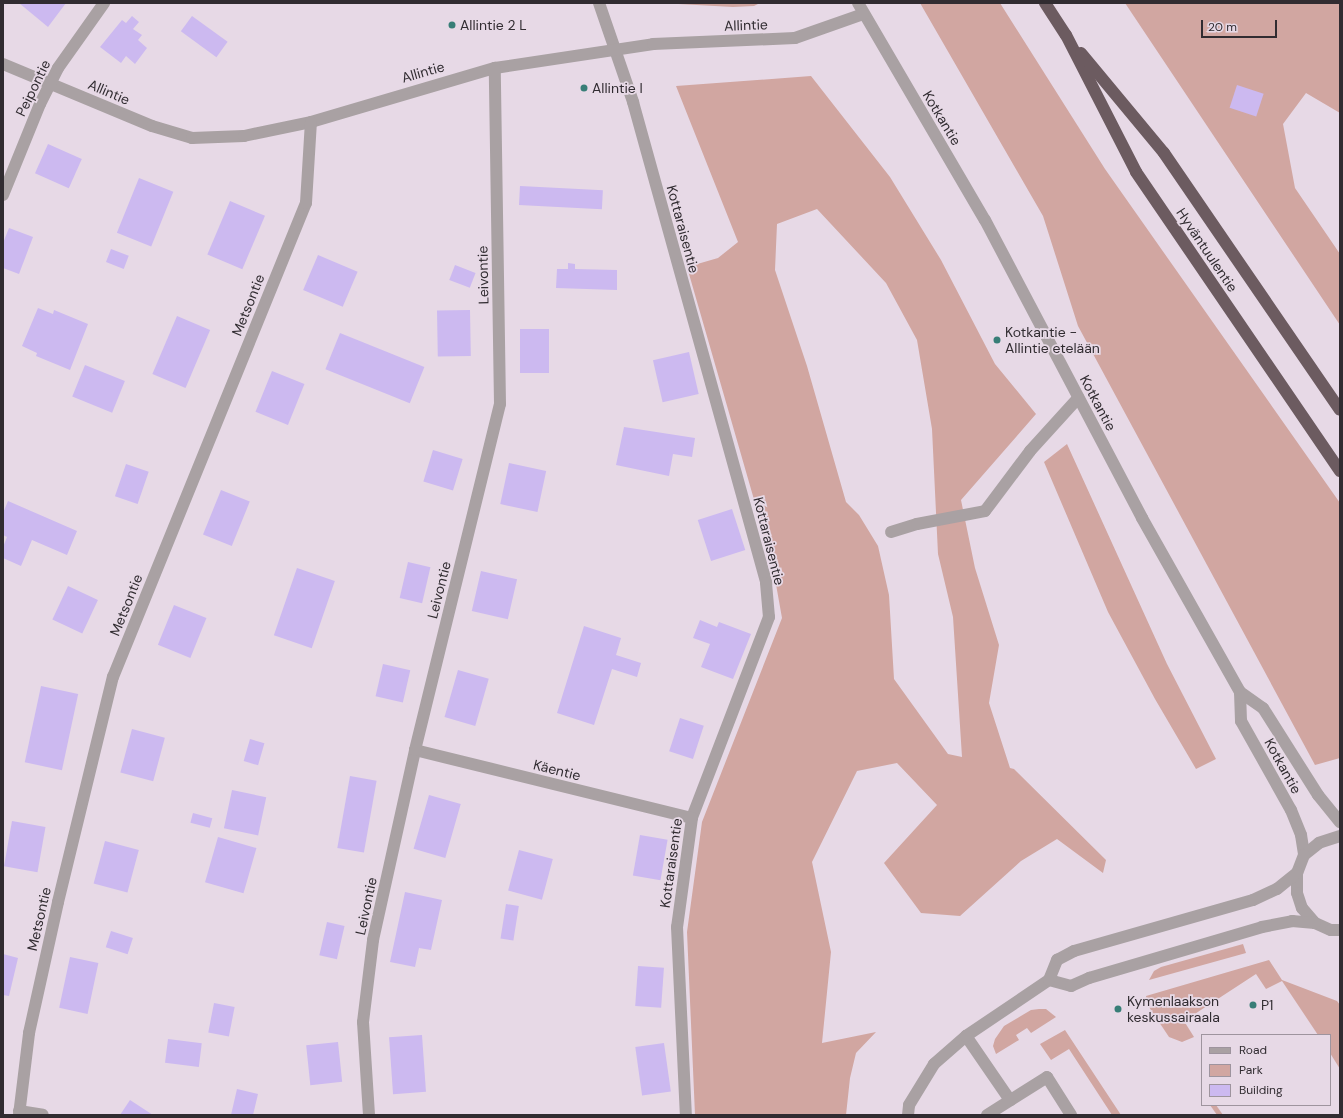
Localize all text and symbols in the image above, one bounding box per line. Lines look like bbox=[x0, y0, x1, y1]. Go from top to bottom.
scale bar bbox=[1203, 12, 1279, 38]
street label: Allintie bbox=[724, 16, 768, 34]
place label: Allintie 2 L bbox=[460, 17, 527, 33]
text: 20 m bbox=[1208, 19, 1237, 35]
marker: Allintie 2 L bbox=[447, 20, 457, 30]
street label: Peipontie bbox=[12, 57, 54, 119]
street label: Allintie bbox=[400, 58, 446, 86]
street label: Allintie bbox=[86, 76, 132, 108]
place label: Allintie I bbox=[592, 80, 643, 96]
marker: Allintie I bbox=[579, 83, 589, 93]
street label: Kotkantie bbox=[919, 88, 965, 148]
street label: Kottaraisentie bbox=[663, 183, 703, 275]
street label: Hyväntuulentie bbox=[1173, 205, 1241, 295]
street label: Leivontie bbox=[474, 246, 492, 304]
street label: Metsontie bbox=[228, 272, 268, 338]
place label: Kotkantie - Allintie etelään bbox=[1005, 324, 1100, 356]
marker: Kotkantie - Allintie etelään bbox=[992, 335, 1002, 345]
street label: Kotkantie bbox=[1076, 372, 1120, 434]
street label: Kottaraisentie bbox=[750, 495, 788, 587]
street label: Leivontie bbox=[424, 560, 454, 620]
street label: Metsontie bbox=[106, 572, 146, 638]
street label: Kotkantie bbox=[1261, 735, 1305, 797]
street label: Käentie bbox=[532, 756, 582, 784]
street label: Kottaraisentie bbox=[656, 817, 686, 909]
street label: Leivontie bbox=[352, 876, 380, 936]
street label: Metsontie bbox=[23, 885, 55, 953]
place label: Kymenlaakson keskussairaala bbox=[1127, 993, 1220, 1026]
place label: P1 bbox=[1261, 997, 1273, 1013]
marker: P1 bbox=[1248, 1000, 1258, 1010]
marker: Kymenlaakson keskussairaala bbox=[1112, 1003, 1124, 1015]
legend bbox=[1201, 1034, 1331, 1106]
text: Road bbox=[1239, 1042, 1267, 1058]
text: Park bbox=[1239, 1062, 1263, 1078]
text: Building bbox=[1239, 1082, 1283, 1098]

